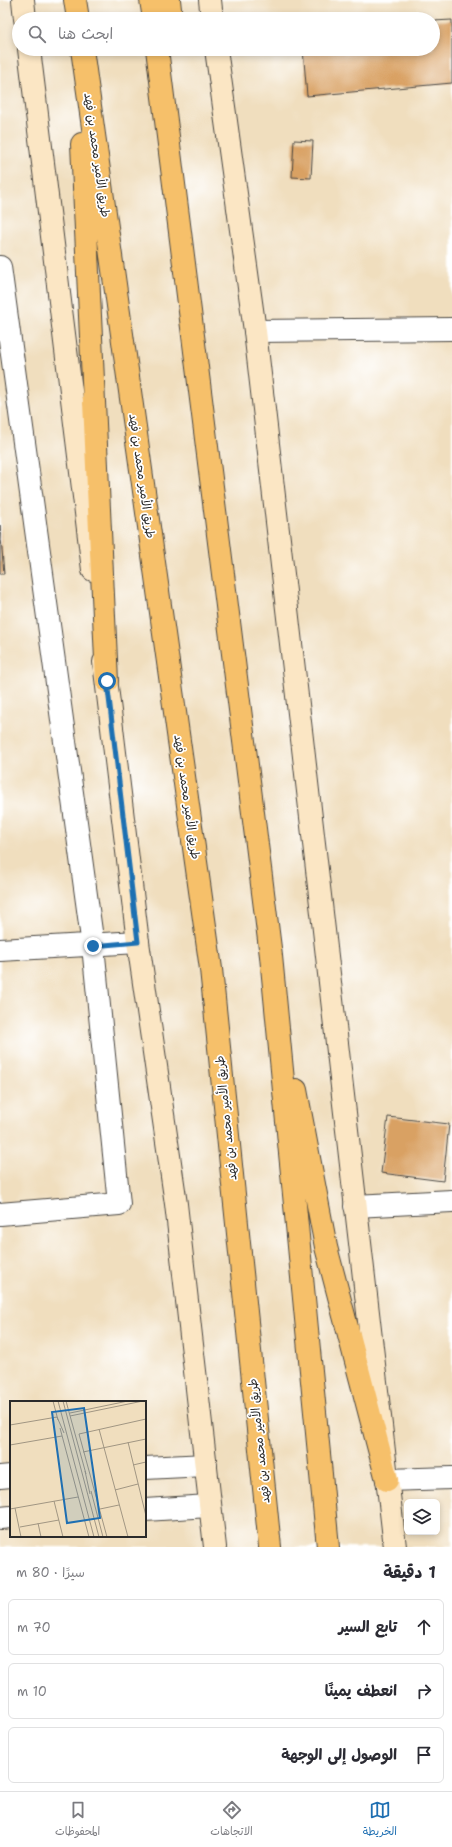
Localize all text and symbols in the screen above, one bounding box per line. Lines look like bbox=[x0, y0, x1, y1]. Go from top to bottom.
search box bbox=[12, 12, 440, 56]
icon: search bbox=[26, 23, 48, 45]
text: ابحث هنا bbox=[58, 24, 113, 44]
street label: طريق الأمير محمد بن فهد bbox=[80, 92, 114, 218]
street label: طريق الأمير محمد بن فهد bbox=[125, 413, 159, 539]
route start bbox=[98, 672, 116, 690]
street label: طريق الأمير محمد بن فهد bbox=[170, 734, 204, 860]
route end bbox=[84, 937, 102, 955]
street label: طريق الأمير محمد بن فهد bbox=[211, 1055, 241, 1181]
street label: طريق الأمير محمد بن فهد bbox=[244, 1378, 274, 1504]
inset map bbox=[10, 1401, 146, 1537]
map controls bbox=[404, 1499, 440, 1535]
button: layers bbox=[404, 1499, 440, 1535]
text: 1 دقيقة bbox=[383, 1561, 436, 1583]
text: سيرًا · 80 m bbox=[16, 1564, 85, 1581]
icon: ahead bbox=[413, 1616, 435, 1638]
text: تابع السير bbox=[338, 1617, 397, 1637]
text: 70 m bbox=[17, 1619, 51, 1636]
icon: right bbox=[413, 1680, 435, 1702]
text: انعطف يمينًا bbox=[325, 1681, 397, 1701]
text: 10 m bbox=[17, 1683, 47, 1700]
icon: arrive bbox=[413, 1744, 435, 1766]
text: الوصول إلى الوجهة bbox=[281, 1745, 397, 1765]
tab: المحفوظات bbox=[55, 1799, 100, 1841]
tab: الاتجاهات bbox=[210, 1799, 253, 1841]
tab: الخريطة bbox=[363, 1799, 397, 1841]

